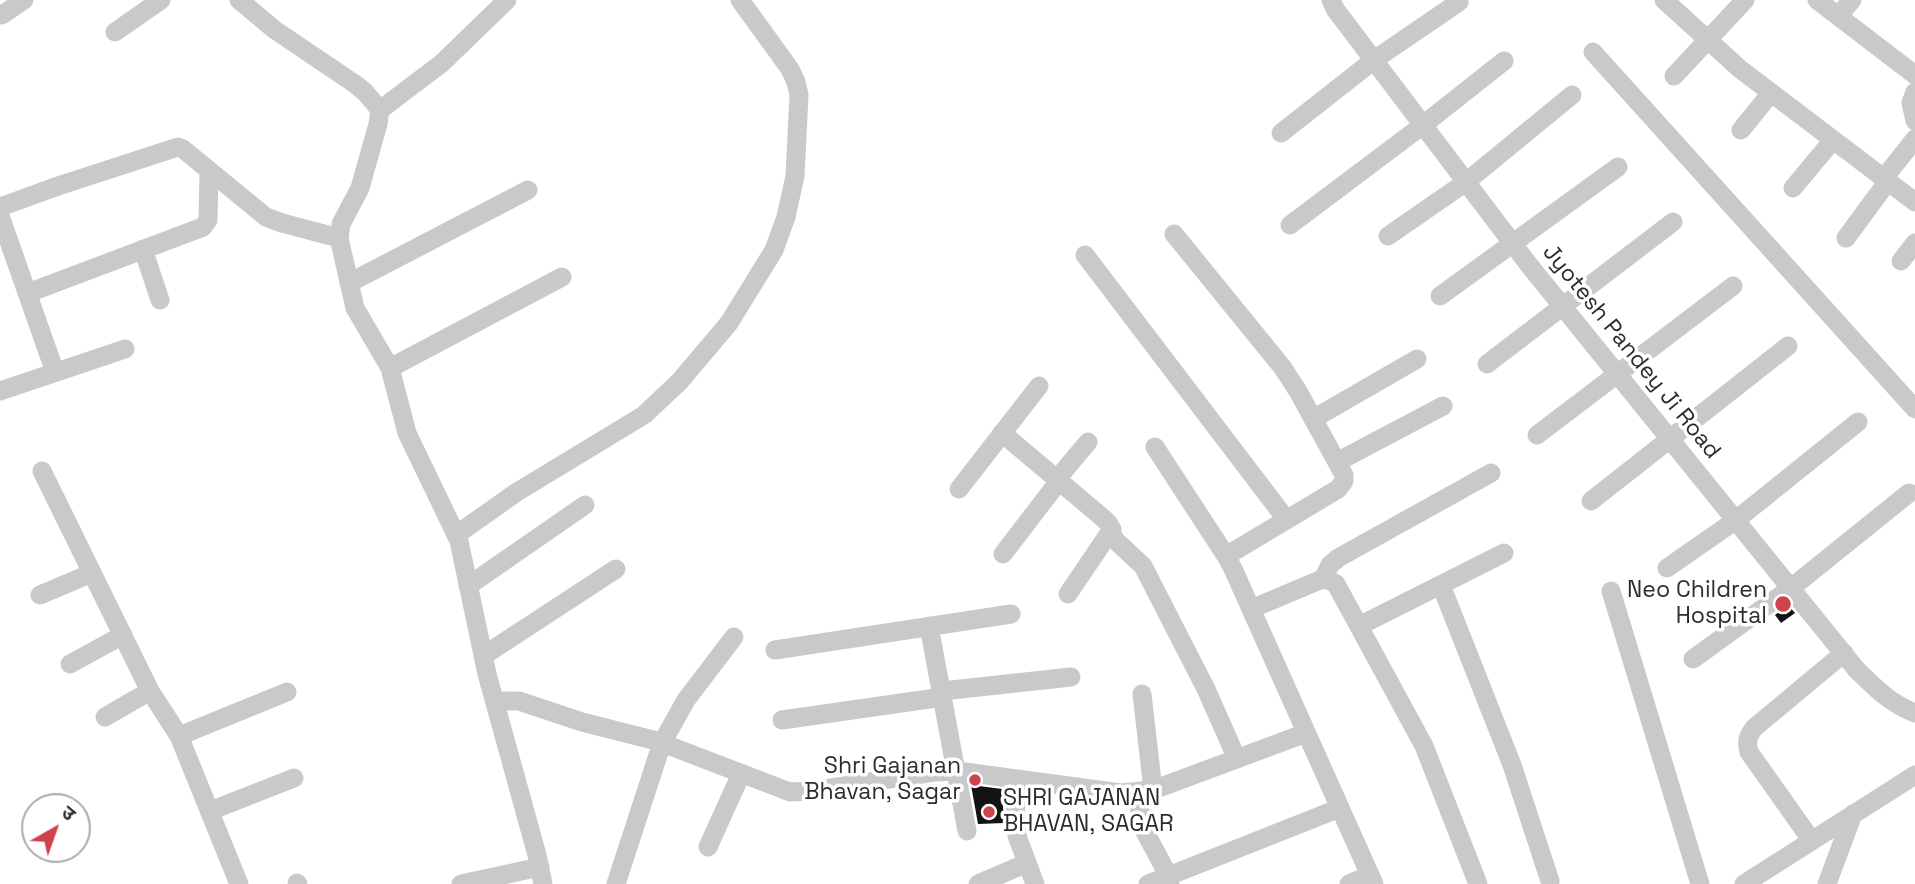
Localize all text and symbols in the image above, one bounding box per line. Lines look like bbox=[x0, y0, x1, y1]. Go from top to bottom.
street label: Jyotesh Pandey Ji Road bbox=[1536, 239, 1726, 465]
place label: Neo Children Hospital bbox=[1627, 577, 1767, 631]
marker: Neo Children Hospital bbox=[1773, 594, 1793, 614]
place label: Shri Gajanan Bhavan, Sagar bbox=[804, 753, 961, 807]
marker: Shri Gajanan Bhavan, Sagar bbox=[967, 772, 983, 788]
place label: SHRI GAJANAN BHAVAN, SAGAR bbox=[1003, 785, 1174, 839]
north arrow bbox=[21, 793, 91, 863]
text: उ bbox=[56, 800, 81, 826]
marker: SHRI GAJANAN BHAVAN, SAGAR bbox=[981, 804, 997, 820]

